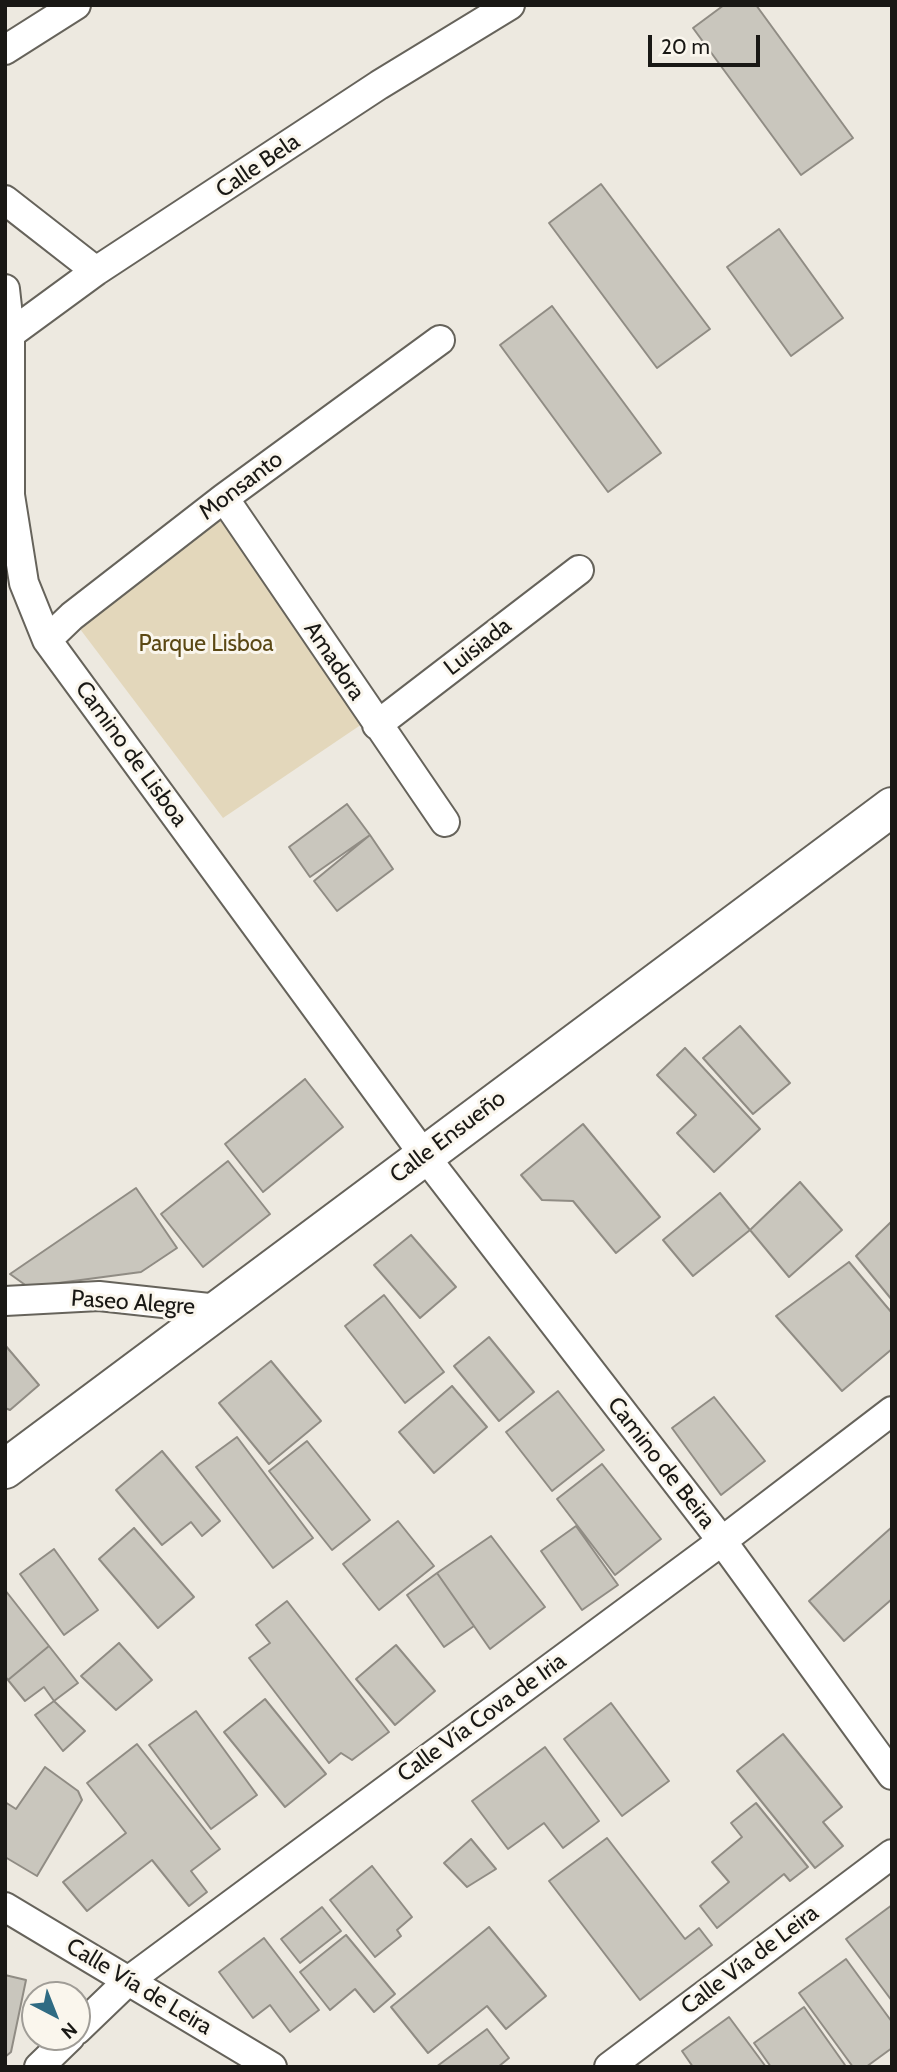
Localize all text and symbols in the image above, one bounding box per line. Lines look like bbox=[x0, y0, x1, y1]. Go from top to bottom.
scale bar bbox=[652, 21, 764, 65]
text: 20 m bbox=[661, 34, 710, 59]
street label: Calle Bela bbox=[211, 128, 305, 204]
street label: Monsanto bbox=[194, 446, 288, 526]
street label: Luisiada bbox=[439, 612, 517, 682]
street label: Amadora bbox=[298, 616, 370, 706]
park label: Parque Lisboa bbox=[138, 630, 274, 658]
street label: Camino de Lisboa bbox=[69, 676, 193, 832]
street label: Calle Ensueño bbox=[385, 1085, 511, 1189]
street label: Paseo Alegre bbox=[70, 1285, 196, 1321]
street label: Camino de Beira bbox=[601, 1392, 721, 1534]
street label: Calle Vía Cova de Iria bbox=[392, 1648, 572, 1788]
street label: Calle Vía de Leira bbox=[676, 1899, 824, 2021]
street label: Calle Vía de Leira bbox=[61, 1933, 217, 2041]
north arrow bbox=[21, 1981, 91, 2051]
text: N bbox=[56, 2017, 82, 2044]

